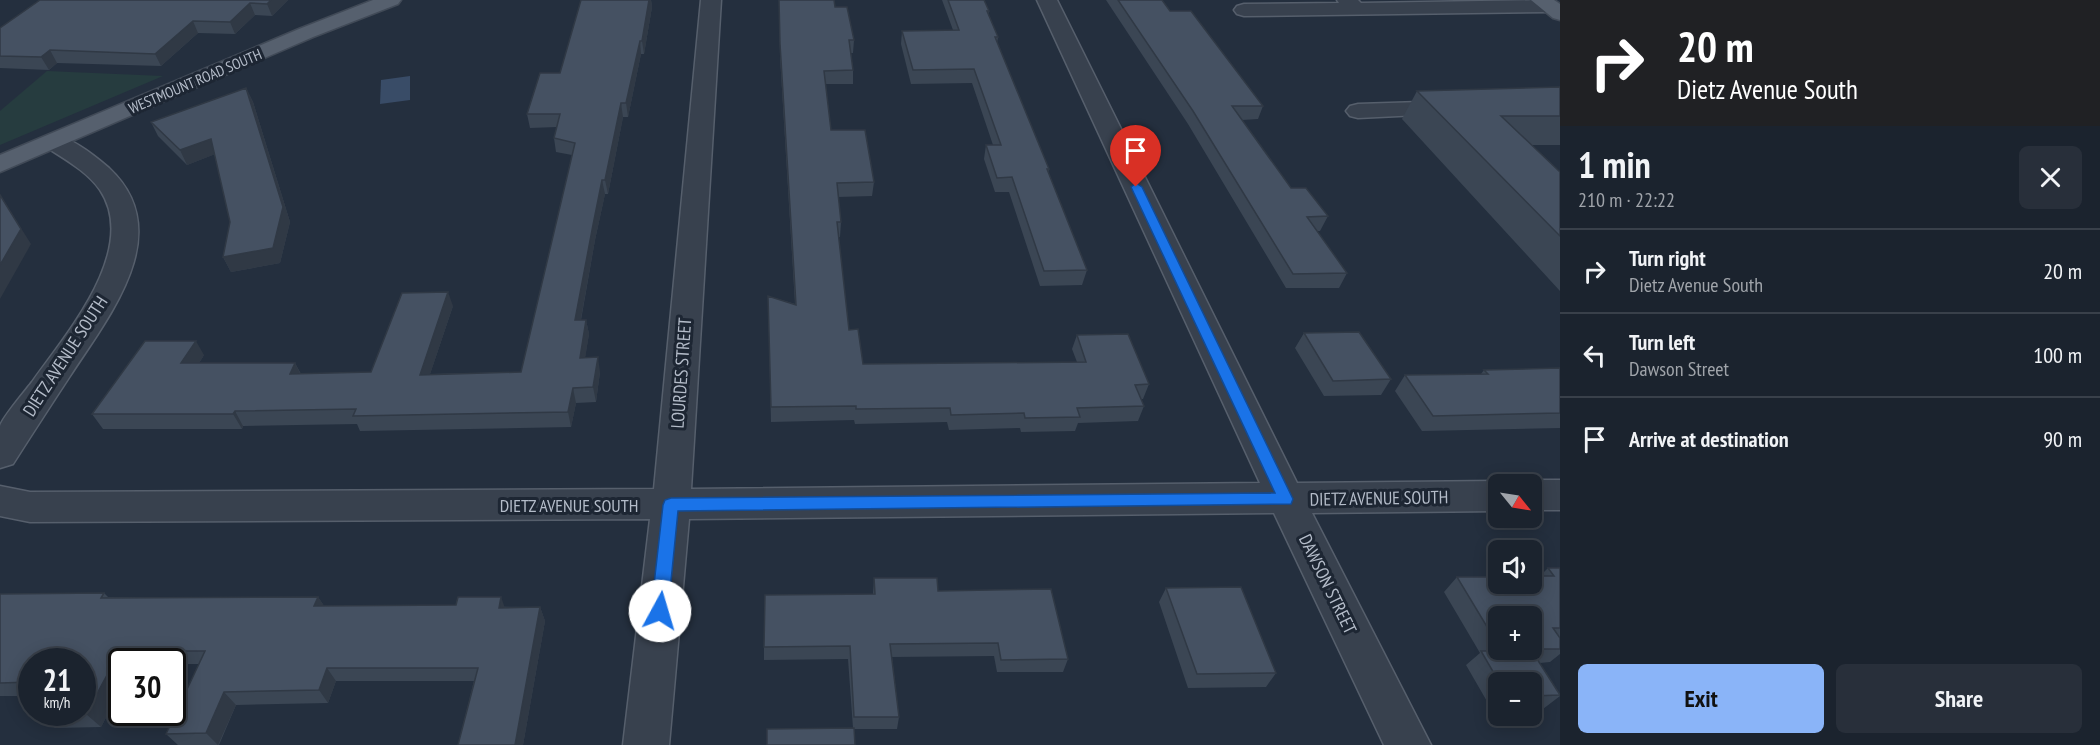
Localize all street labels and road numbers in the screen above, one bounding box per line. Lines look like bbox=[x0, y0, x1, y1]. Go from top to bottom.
street label: WESTMOUNT ROAD SOUTH bbox=[126, 44, 264, 118]
street label: DIETZ AVENUE SOUTH bbox=[18, 292, 112, 420]
street label: LOURDES STREET bbox=[666, 317, 696, 429]
street label: DIETZ AVENUE SOUTH bbox=[1309, 485, 1449, 511]
street label: DIETZ AVENUE SOUTH bbox=[500, 494, 638, 517]
street label: DAWSON STREET bbox=[1294, 530, 1362, 638]

